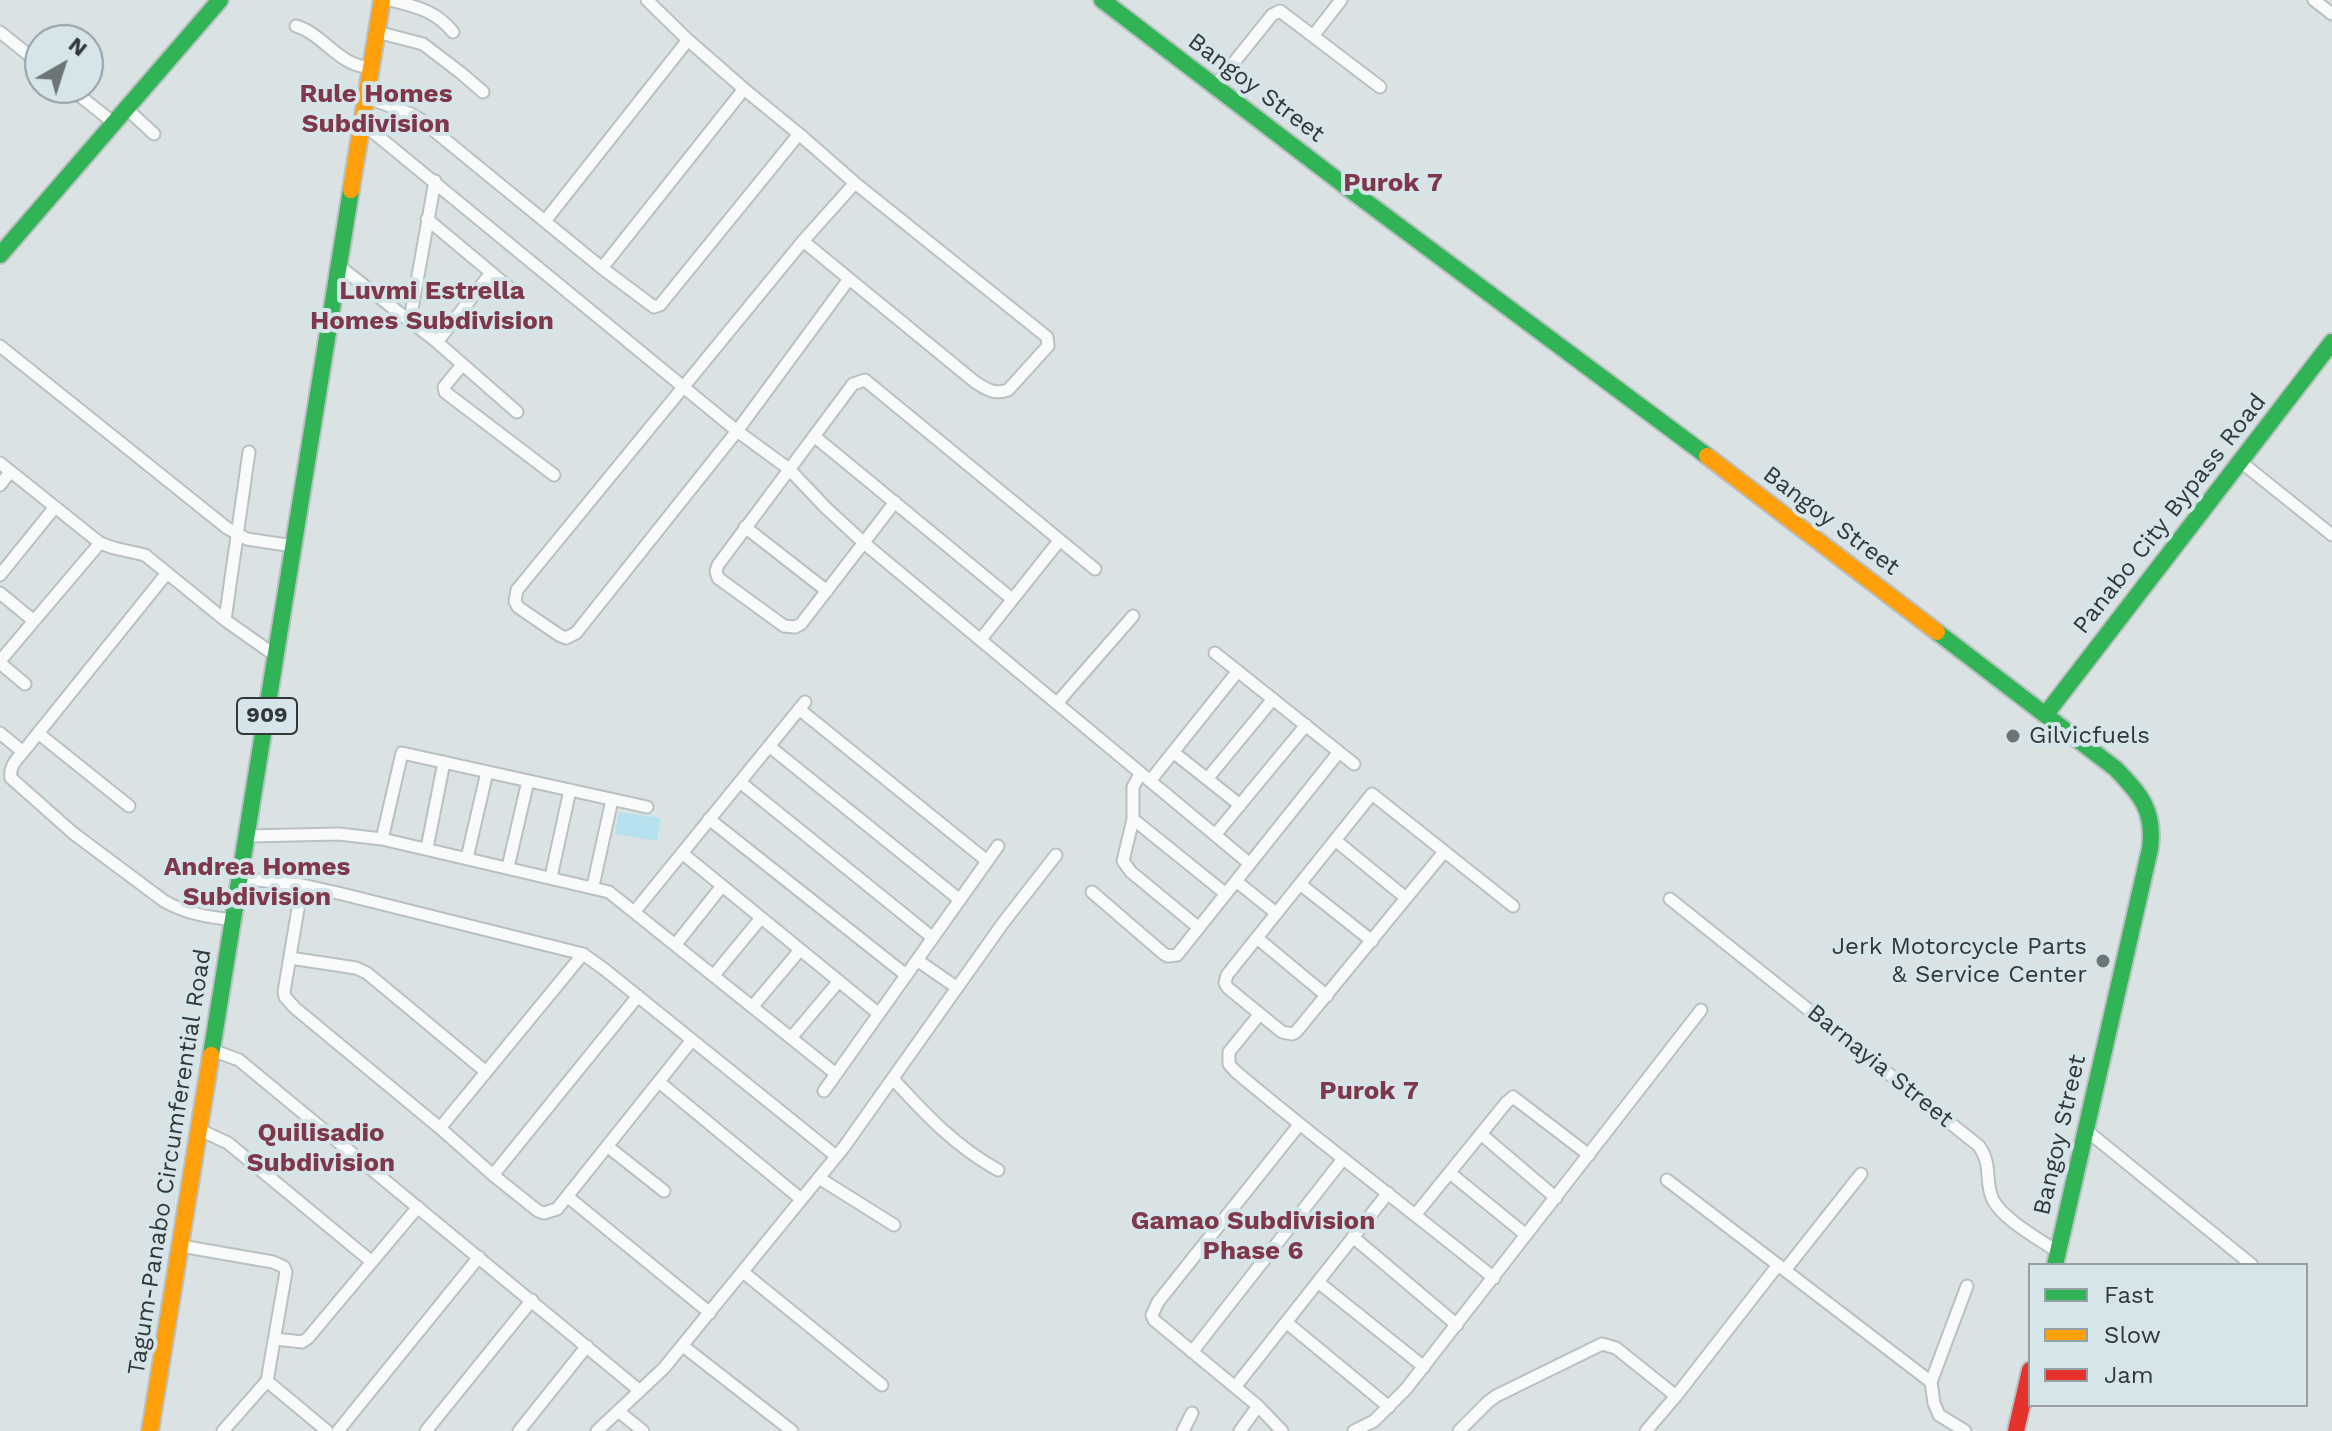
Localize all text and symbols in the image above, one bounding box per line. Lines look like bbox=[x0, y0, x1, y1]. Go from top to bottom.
north arrow bbox=[24, 24, 104, 104]
street label: Bangoy Street bbox=[1182, 27, 1330, 149]
text: N bbox=[64, 32, 92, 61]
district label: Rule Homes Subdivision bbox=[299, 78, 453, 140]
district label: Purok 7 bbox=[1343, 167, 1443, 199]
district label: Luvmi Estrella Homes Subdivision bbox=[310, 275, 554, 336]
street label: Panabo City Bypass Road bbox=[2067, 388, 2273, 640]
street label: Bangoy Street bbox=[1757, 460, 1905, 582]
road number: 909 bbox=[237, 698, 297, 734]
place label: Gilvicfuels bbox=[2029, 722, 2150, 750]
marker: Gilvicfuels bbox=[2004, 727, 2022, 745]
district label: Andrea Homes Subdivision bbox=[164, 851, 350, 912]
place label: Jerk Motorcycle Parts & Service Center bbox=[1832, 933, 2087, 989]
street label: Tagum-Panabo Circumferential Road bbox=[122, 947, 218, 1377]
marker: Jerk Motorcycle Parts & Service Center bbox=[2094, 952, 2112, 970]
street label: Barnayia Street bbox=[1801, 998, 1959, 1134]
street label: Bangoy Street bbox=[2028, 1052, 2092, 1218]
district label: Purok 7 bbox=[1319, 1075, 1419, 1107]
district label: Quilisadio Subdivision bbox=[247, 1117, 395, 1178]
district label: Gamao Subdivision Phase 6 bbox=[1131, 1205, 1375, 1266]
legend bbox=[2028, 1263, 2308, 1407]
text: Fast bbox=[2104, 1281, 2154, 1309]
text: Slow bbox=[2104, 1321, 2161, 1349]
text: Jam bbox=[2104, 1361, 2154, 1389]

